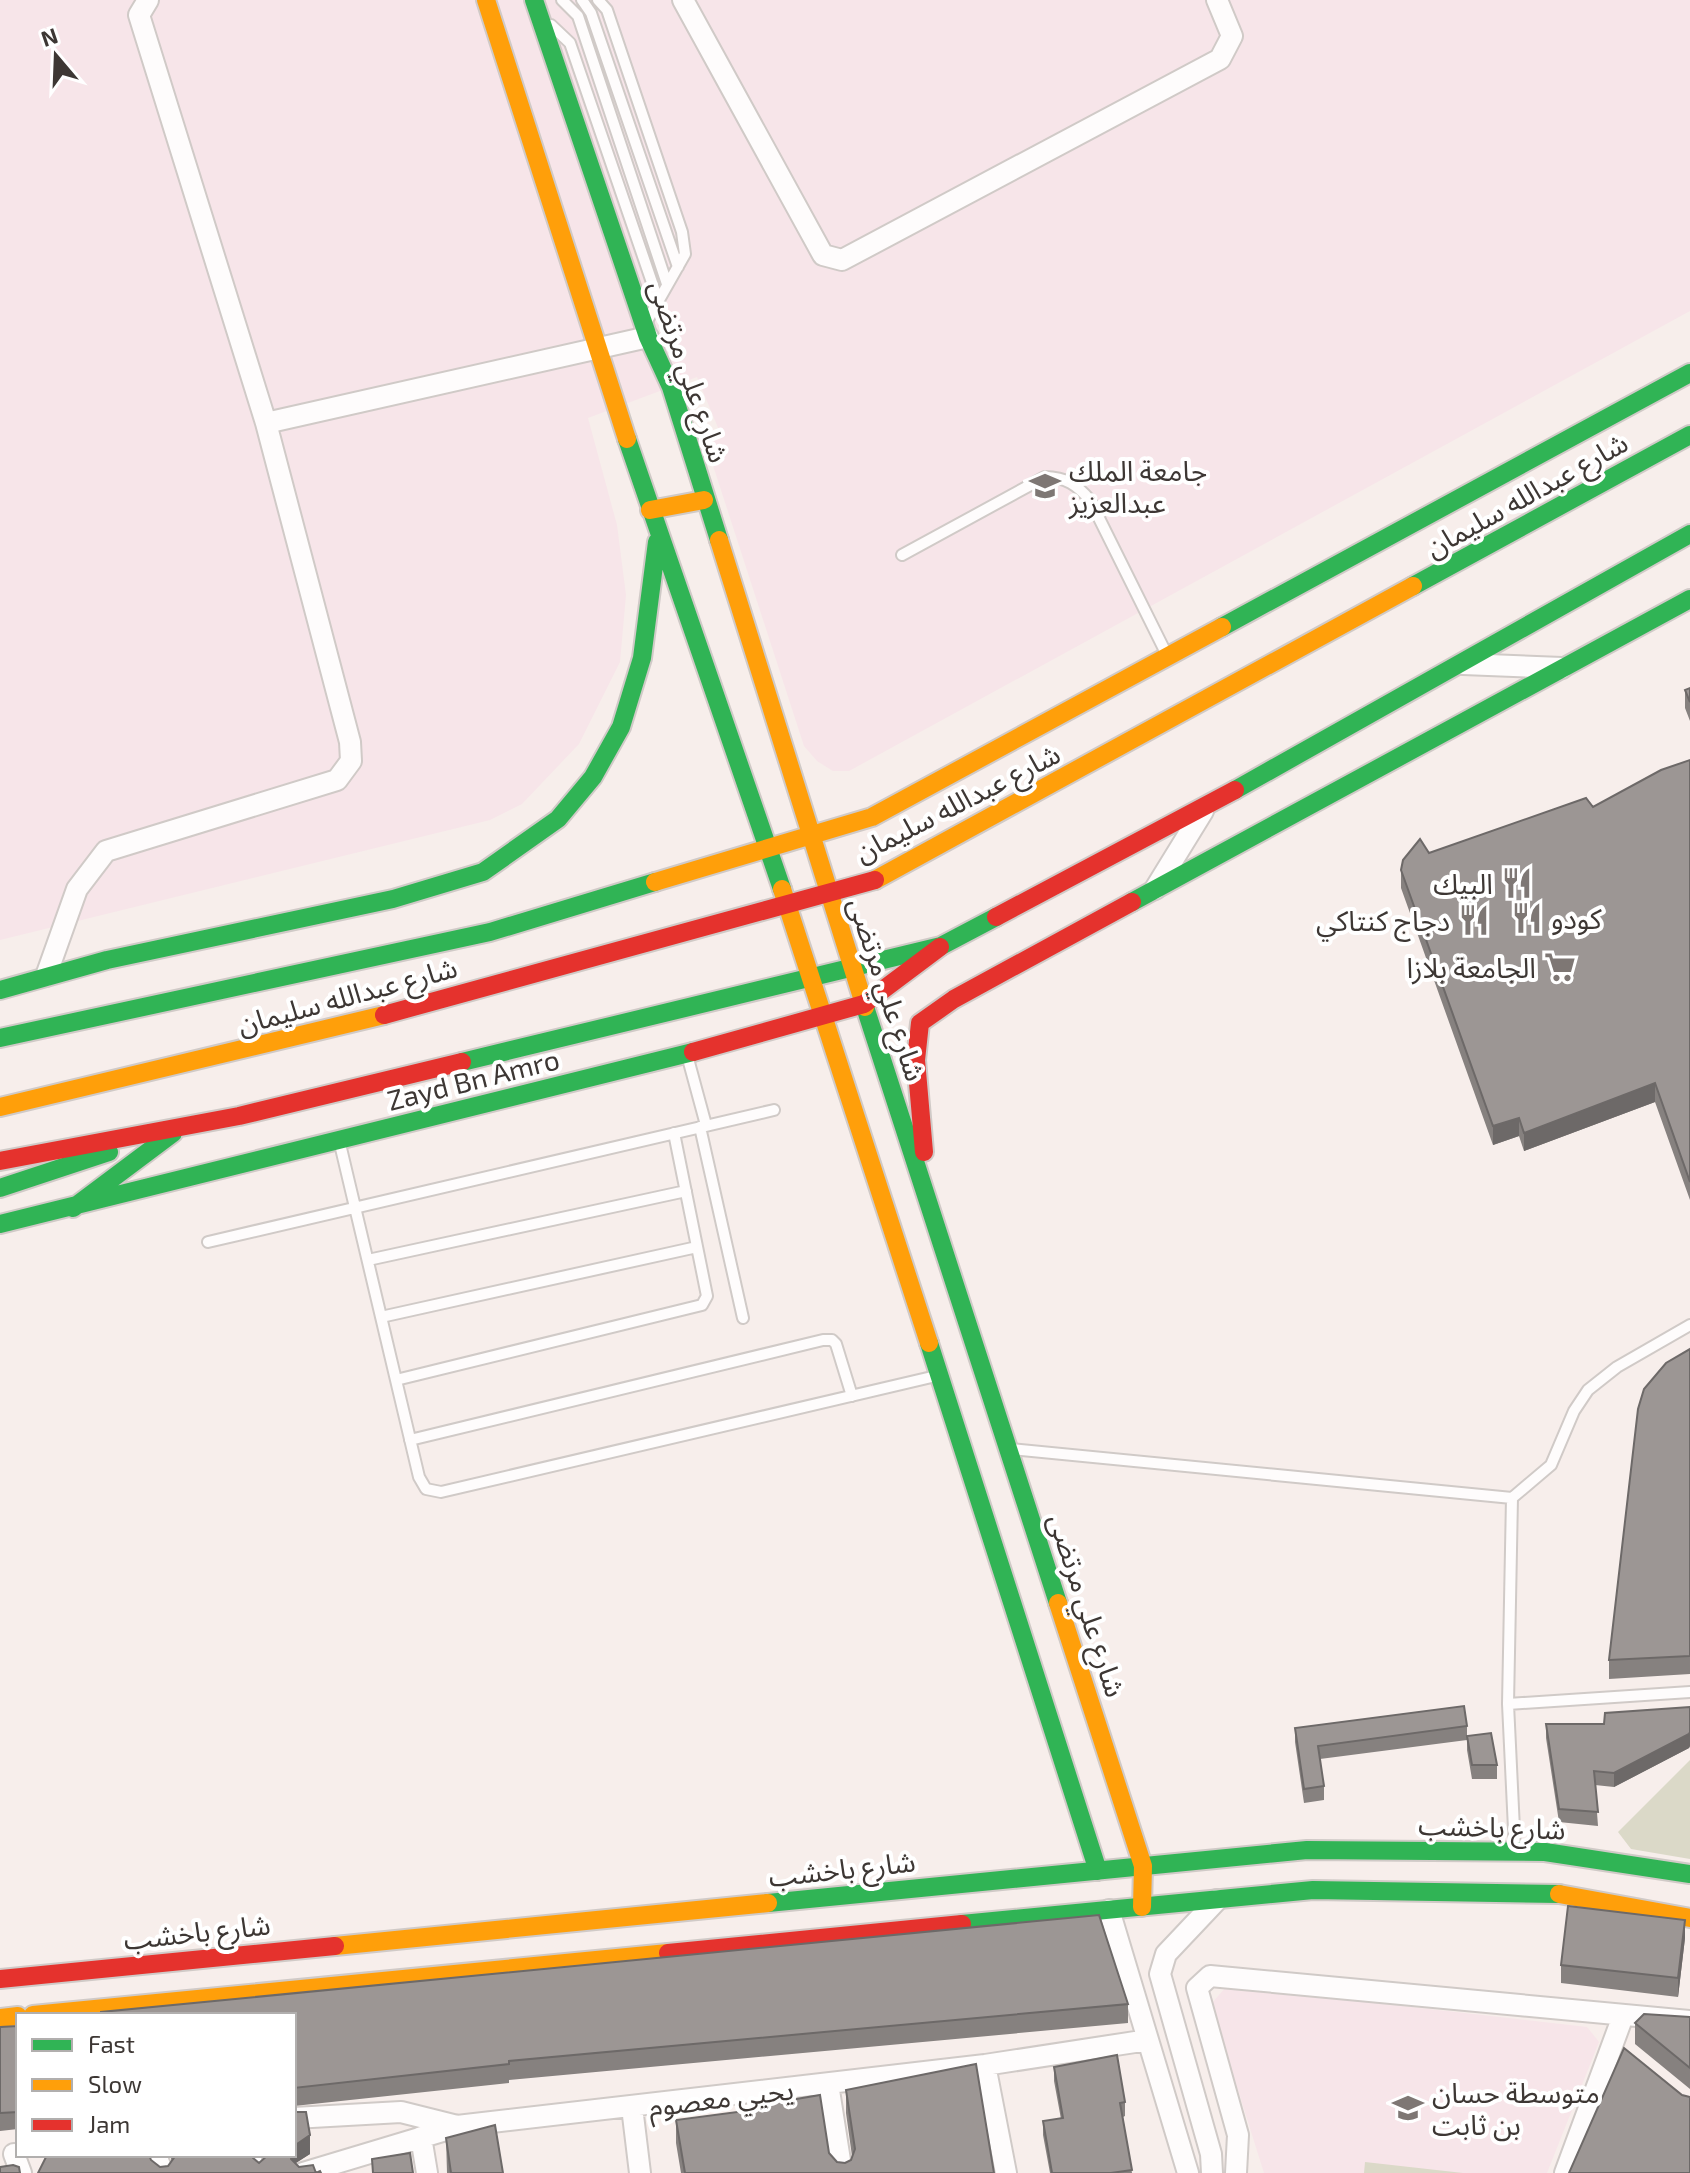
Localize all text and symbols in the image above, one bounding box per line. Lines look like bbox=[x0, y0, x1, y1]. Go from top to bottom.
north arrow bbox=[16, 16, 96, 96]
text: N bbox=[37, 21, 61, 51]
street label: شارع علي مرتضى bbox=[638, 275, 737, 468]
street label: شارع عبدالله سليمان bbox=[1419, 424, 1635, 568]
place label: جامعة الملك عبدالعزيز bbox=[1068, 453, 1207, 520]
school or university icon: جامعة الملك عبدالعزيز bbox=[1028, 469, 1062, 503]
street label: شارع عبدالله سليمان bbox=[849, 736, 1068, 873]
place label: البيك bbox=[1433, 866, 1493, 900]
restaurant icon: البيك bbox=[1500, 866, 1534, 900]
street label: شارع علي مرتضى bbox=[837, 893, 934, 1087]
restaurant icon: كودو bbox=[1510, 901, 1544, 935]
place label: كودو bbox=[1551, 901, 1602, 936]
place label: دجاج كنتاكي bbox=[1316, 903, 1450, 942]
restaurant icon: دجاج كنتاكي bbox=[1457, 903, 1491, 937]
street label: شارع عبدالله سليمان bbox=[233, 949, 462, 1045]
place label: الجامعة بلازا bbox=[1406, 950, 1536, 985]
supermarket icon: الجامعة بلازا bbox=[1543, 950, 1577, 984]
street label: Zayd Bn Amro bbox=[383, 1041, 563, 1117]
street label: شارع علي مرتضى bbox=[1037, 1509, 1134, 1703]
street label: شارع باخشب bbox=[1418, 1806, 1566, 1851]
street label: شارع باخشب bbox=[767, 1843, 918, 1898]
street label: شارع باخشب bbox=[122, 1906, 273, 1961]
legend bbox=[16, 2013, 296, 2157]
text: Fast bbox=[88, 2029, 135, 2058]
text: Slow bbox=[88, 2069, 142, 2098]
street label: يحيي معصوم bbox=[646, 2071, 796, 2128]
place label: متوسطة حسان بن ثابت bbox=[1432, 2075, 1600, 2142]
school or university icon: متوسطة حسان بن ثابت bbox=[1391, 2091, 1425, 2125]
text: Jam bbox=[88, 2109, 130, 2138]

